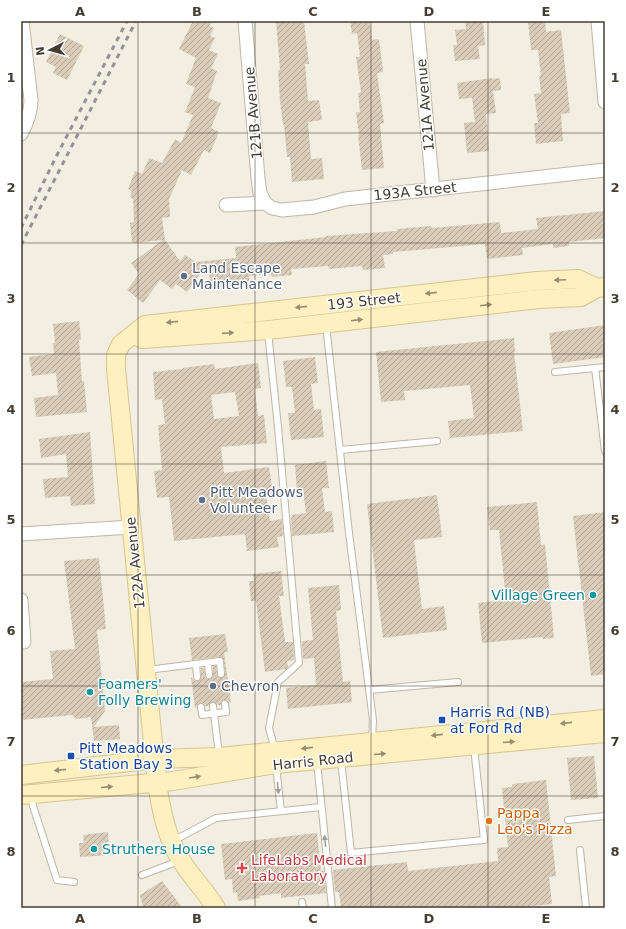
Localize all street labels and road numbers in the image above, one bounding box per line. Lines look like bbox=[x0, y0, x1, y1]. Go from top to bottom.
street label: 121A Avenue bbox=[413, 58, 437, 152]
street label: 121B Avenue bbox=[241, 66, 265, 160]
street label: 193A Street bbox=[373, 179, 458, 203]
street label: 193 Street bbox=[327, 289, 402, 313]
street label: 122A Avenue bbox=[122, 516, 148, 610]
street label: Harris Road bbox=[272, 749, 354, 773]

